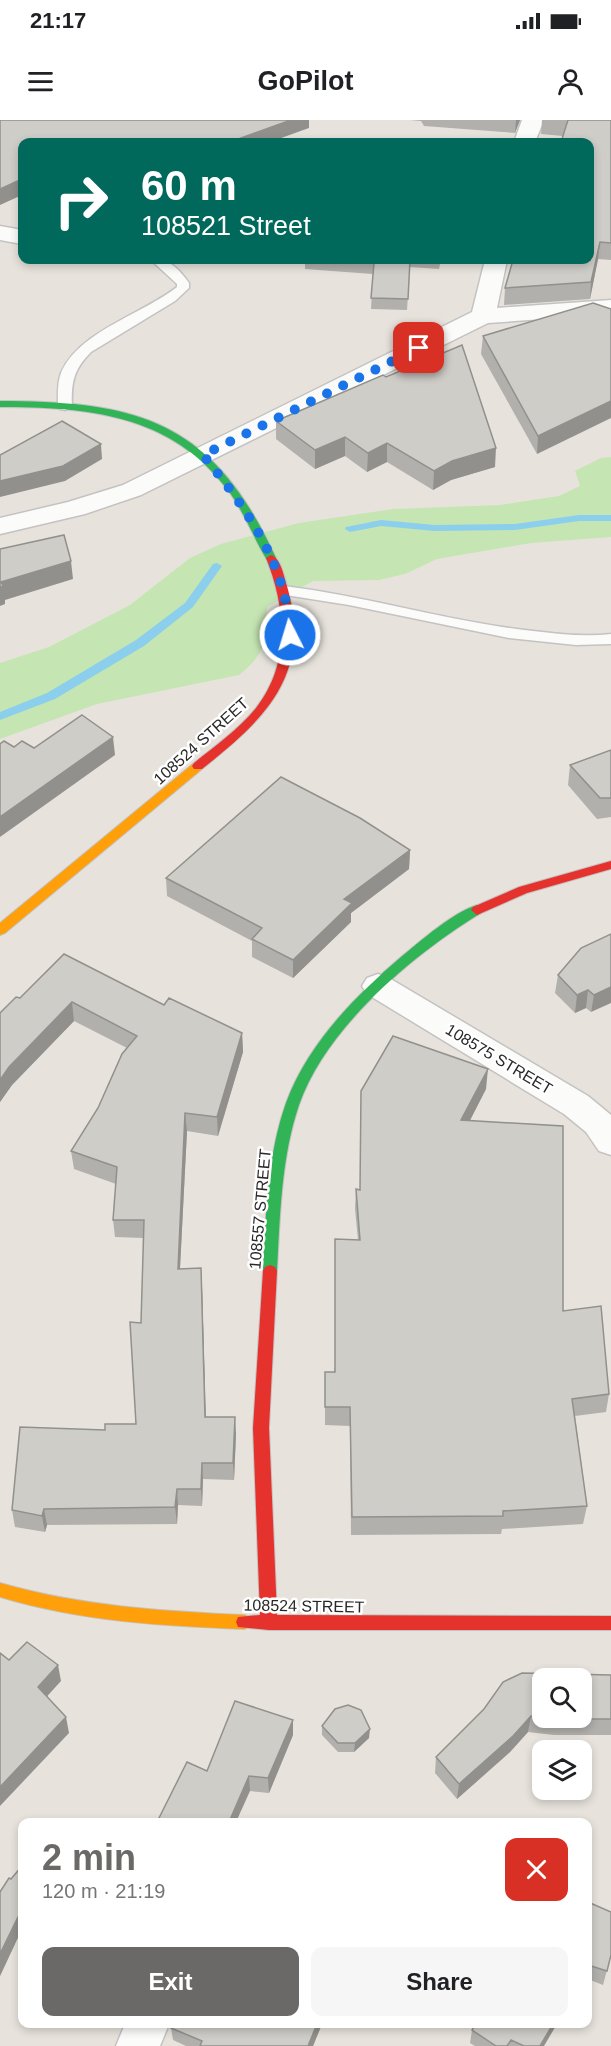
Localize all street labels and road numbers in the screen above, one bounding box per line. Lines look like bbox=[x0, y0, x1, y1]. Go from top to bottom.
street label: 108524 STREET bbox=[150, 694, 252, 788]
street label: 108575 STREET bbox=[443, 1021, 555, 1098]
street label: 108557 STREET bbox=[246, 1148, 274, 1270]
street label: 108524 STREET bbox=[243, 1596, 365, 1616]

